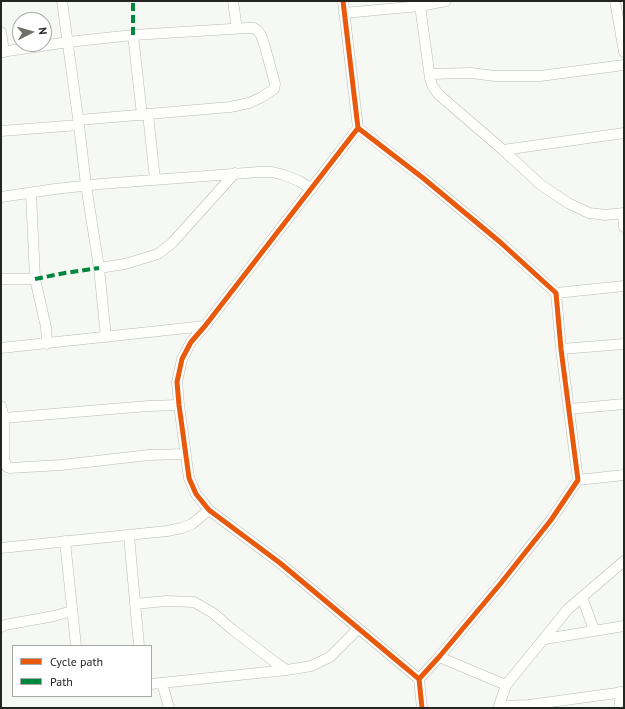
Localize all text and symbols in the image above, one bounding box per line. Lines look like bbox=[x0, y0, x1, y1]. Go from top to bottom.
north arrow bbox=[12, 12, 52, 52]
text: N bbox=[36, 27, 50, 35]
legend bbox=[12, 645, 152, 697]
text: Cycle path bbox=[50, 654, 103, 669]
text: Path bbox=[50, 674, 73, 689]

